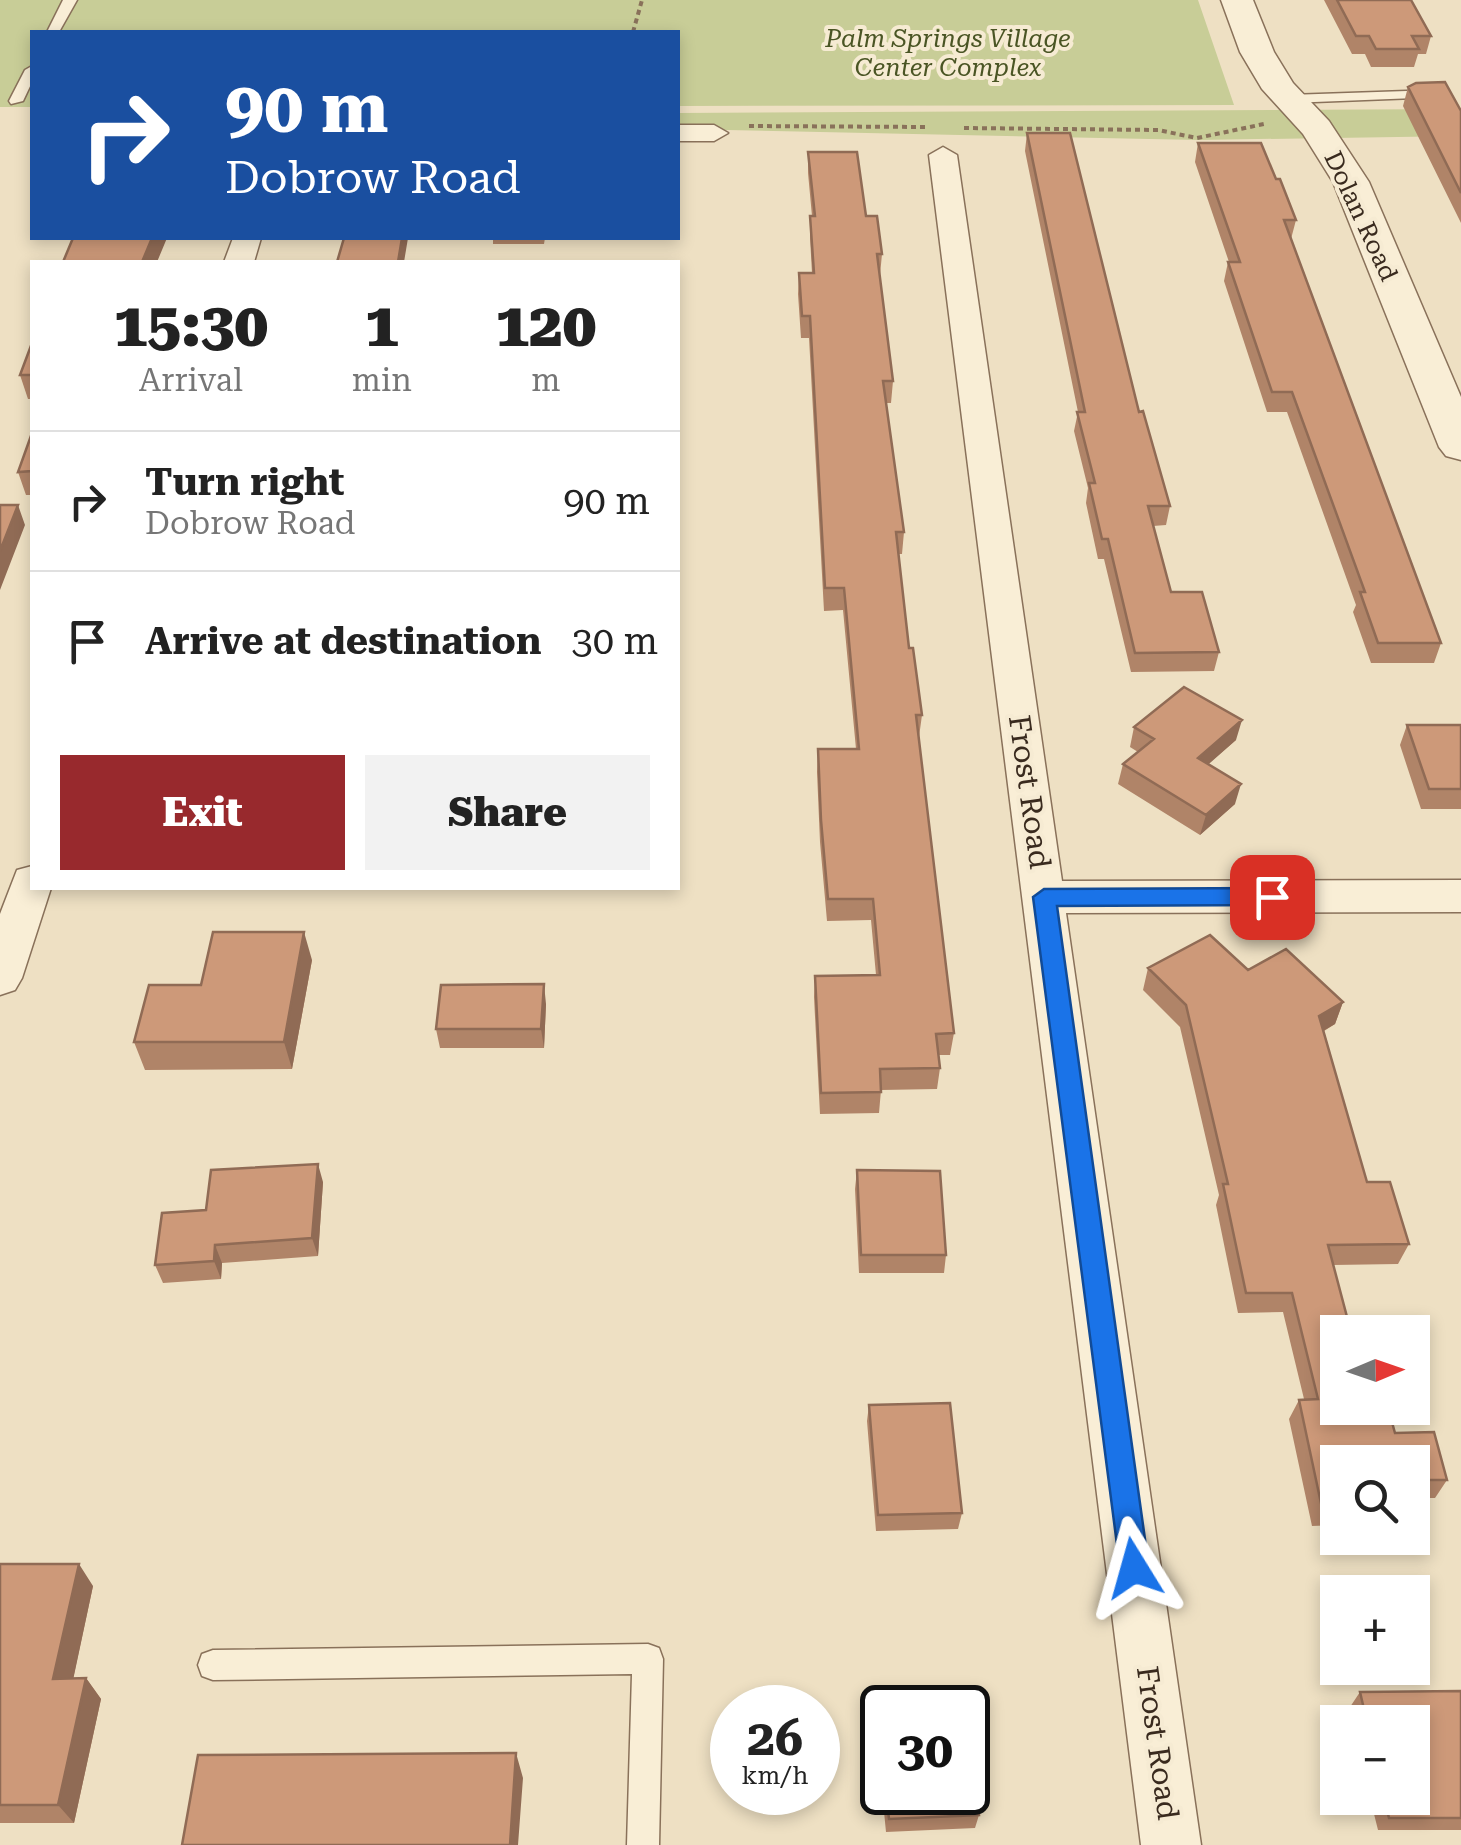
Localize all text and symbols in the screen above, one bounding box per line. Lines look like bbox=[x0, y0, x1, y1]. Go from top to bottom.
park label: Palm Springs Village Center Complex bbox=[824, 24, 1071, 82]
text: 90 m bbox=[225, 67, 389, 149]
icon: right bbox=[60, 70, 190, 200]
street label: Dolan Road bbox=[1318, 146, 1404, 286]
text: Dobrow Road bbox=[225, 151, 521, 204]
text: 15:30 bbox=[114, 290, 268, 361]
text: 1 bbox=[365, 290, 399, 361]
text: 120 bbox=[495, 290, 596, 361]
text: Arrival bbox=[139, 361, 243, 399]
text: min bbox=[352, 361, 412, 399]
text: m bbox=[531, 361, 560, 399]
text: Turn right bbox=[145, 460, 344, 504]
icon: right bbox=[60, 474, 115, 529]
text: 90 m bbox=[563, 479, 650, 523]
text: Dobrow Road bbox=[145, 504, 355, 542]
icon: arrive bbox=[60, 614, 115, 669]
text: Arrive at destination bbox=[145, 619, 541, 663]
text: 30 m bbox=[571, 619, 658, 663]
street label: Frost Road bbox=[1002, 713, 1058, 871]
button: Exit bbox=[60, 755, 345, 870]
button: Share bbox=[365, 755, 650, 870]
pin bbox=[1230, 855, 1315, 940]
icon: arrive bbox=[1245, 870, 1300, 925]
north arrow bbox=[1320, 1315, 1430, 1425]
map controls bbox=[1320, 1315, 1430, 1815]
button: search bbox=[1320, 1445, 1430, 1555]
position arrow bbox=[1082, 1516, 1186, 1620]
button: + bbox=[1320, 1575, 1430, 1685]
street label: Frost Road bbox=[1130, 1664, 1186, 1822]
speed limit sign: 30 bbox=[860, 1685, 990, 1815]
button: − bbox=[1320, 1705, 1430, 1815]
text: 26 bbox=[747, 1709, 803, 1767]
text: km/h bbox=[742, 1761, 808, 1790]

